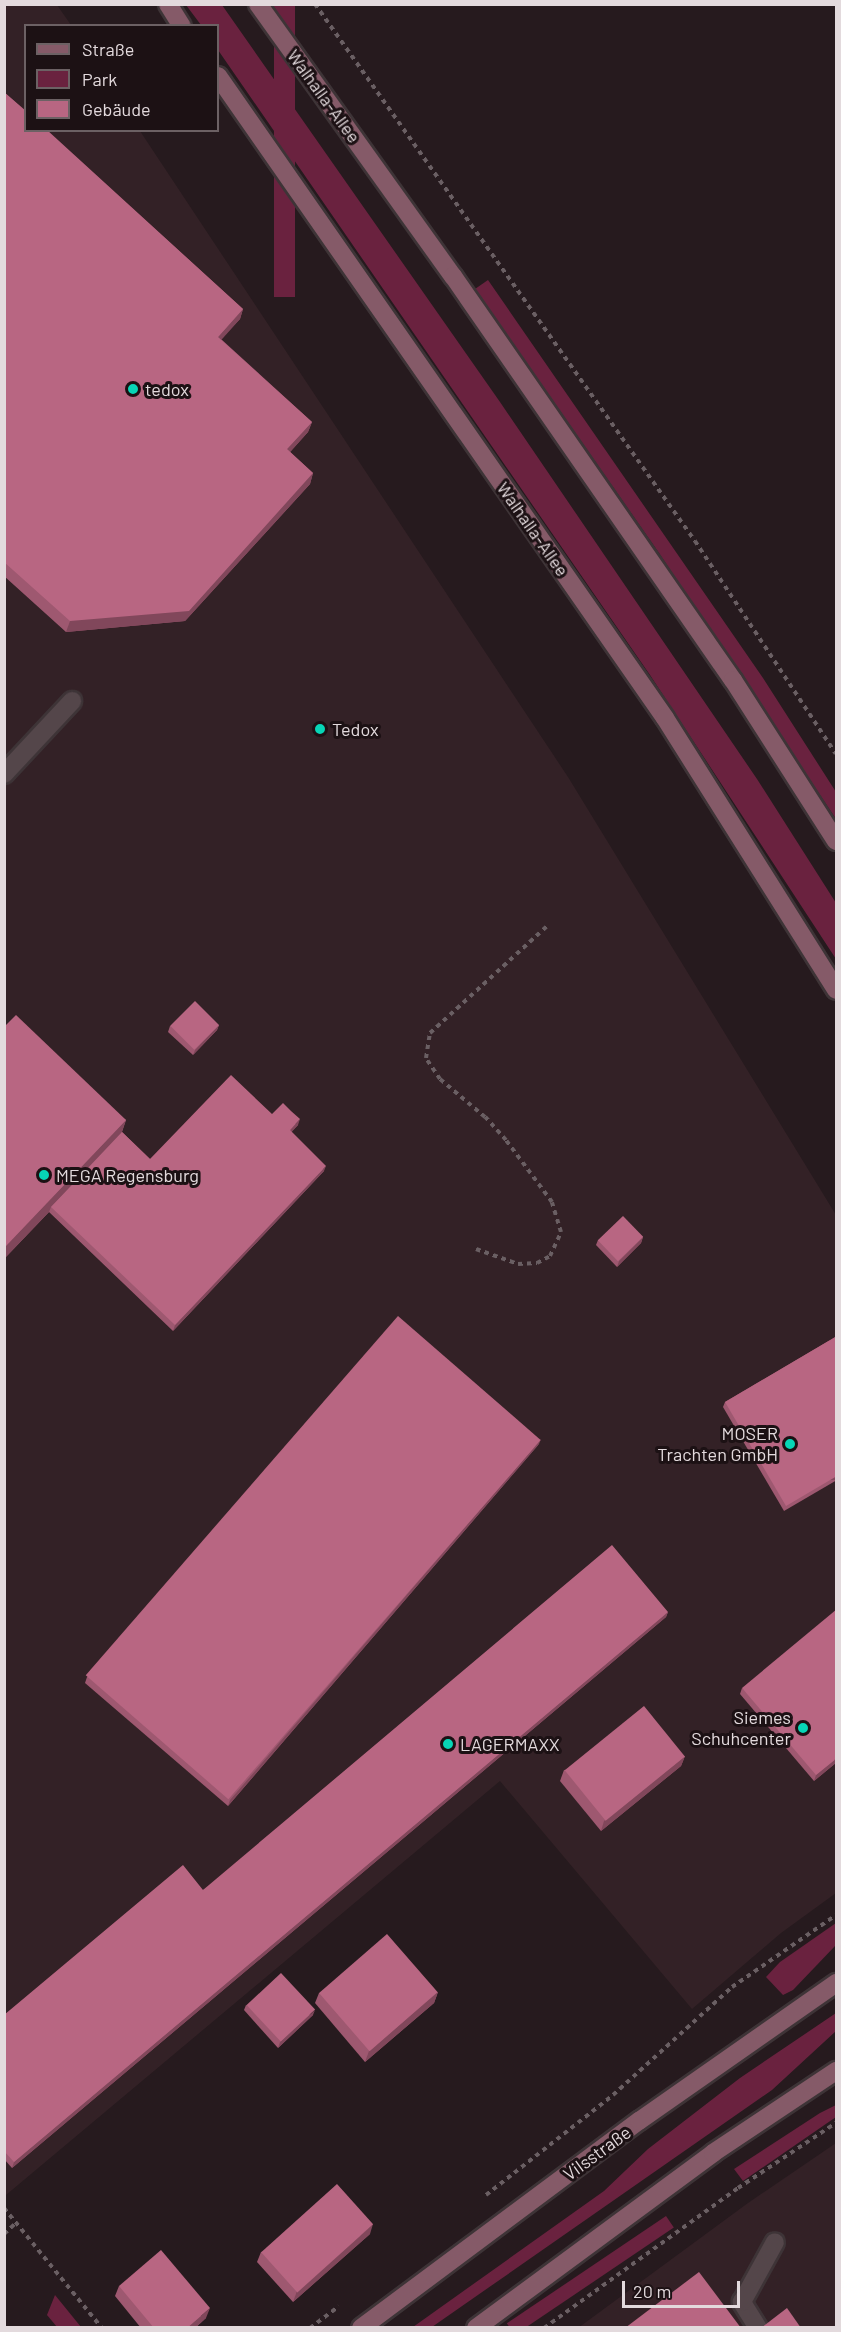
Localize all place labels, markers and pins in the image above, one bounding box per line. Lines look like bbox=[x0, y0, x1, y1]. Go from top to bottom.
place label: tedox bbox=[145, 378, 189, 400]
marker: tedox bbox=[126, 382, 140, 396]
place label: Tedox bbox=[332, 718, 379, 740]
marker: Tedox bbox=[313, 722, 327, 736]
place label: MEGA Regensburg bbox=[56, 1164, 199, 1186]
marker: MEGA Regensburg bbox=[37, 1168, 51, 1182]
place label: MOSER Trachten GmbH bbox=[657, 1423, 778, 1466]
marker: MOSER Trachten GmbH bbox=[783, 1437, 797, 1451]
place label: Siemes Schuhcenter bbox=[691, 1707, 791, 1750]
marker: Siemes Schuhcenter bbox=[796, 1721, 810, 1735]
place label: LAGERMAXX bbox=[460, 1733, 560, 1755]
marker: LAGERMAXX bbox=[441, 1737, 455, 1751]

